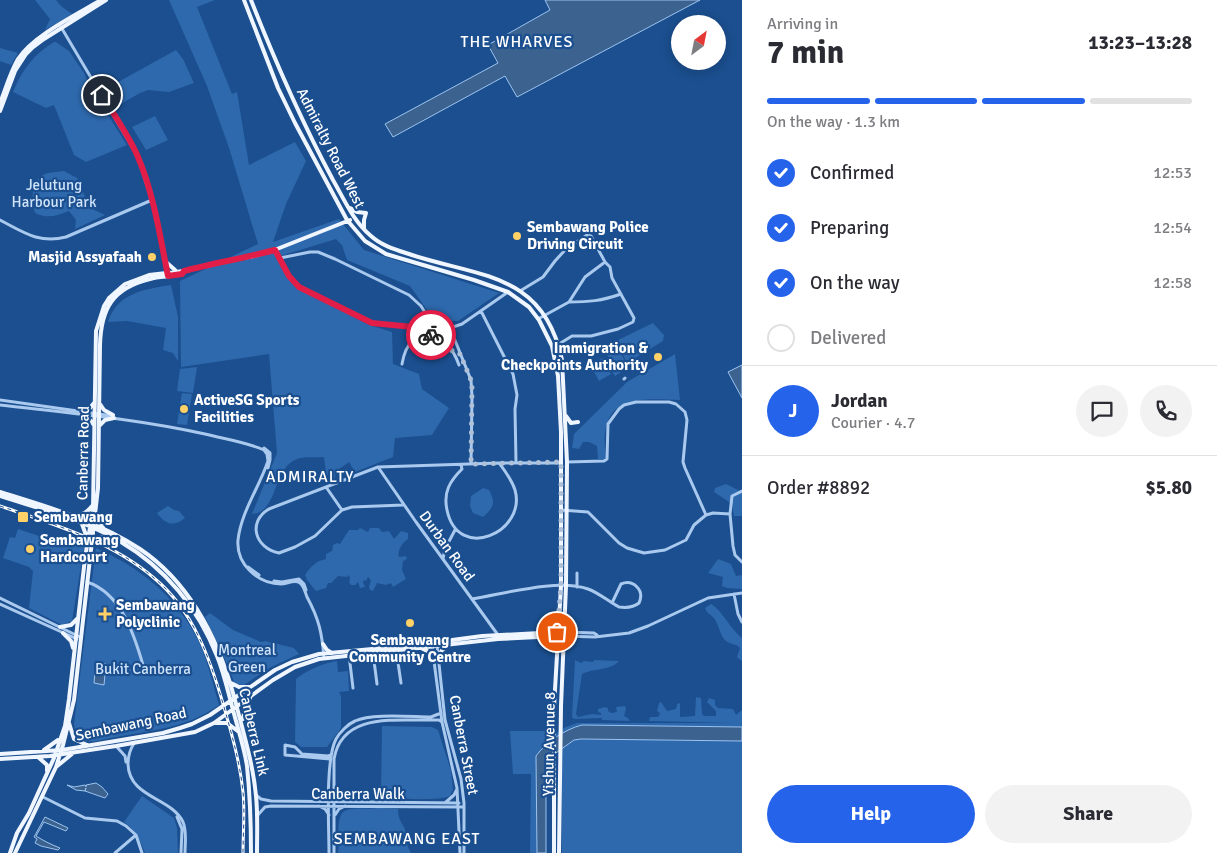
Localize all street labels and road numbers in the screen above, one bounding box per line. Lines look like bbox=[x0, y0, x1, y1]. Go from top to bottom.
street label: Admiralty Road West bbox=[293, 85, 369, 211]
street label: Canberra Road bbox=[73, 406, 93, 500]
street label: Durban Road bbox=[415, 507, 479, 585]
street label: Canberra Link bbox=[235, 686, 273, 778]
street label: Yishun Avenue 8 bbox=[539, 692, 559, 796]
street label: Canberra Street bbox=[446, 694, 482, 796]
street label: Sembawang Road bbox=[74, 703, 188, 745]
street label: Canberra Walk bbox=[311, 785, 405, 803]

